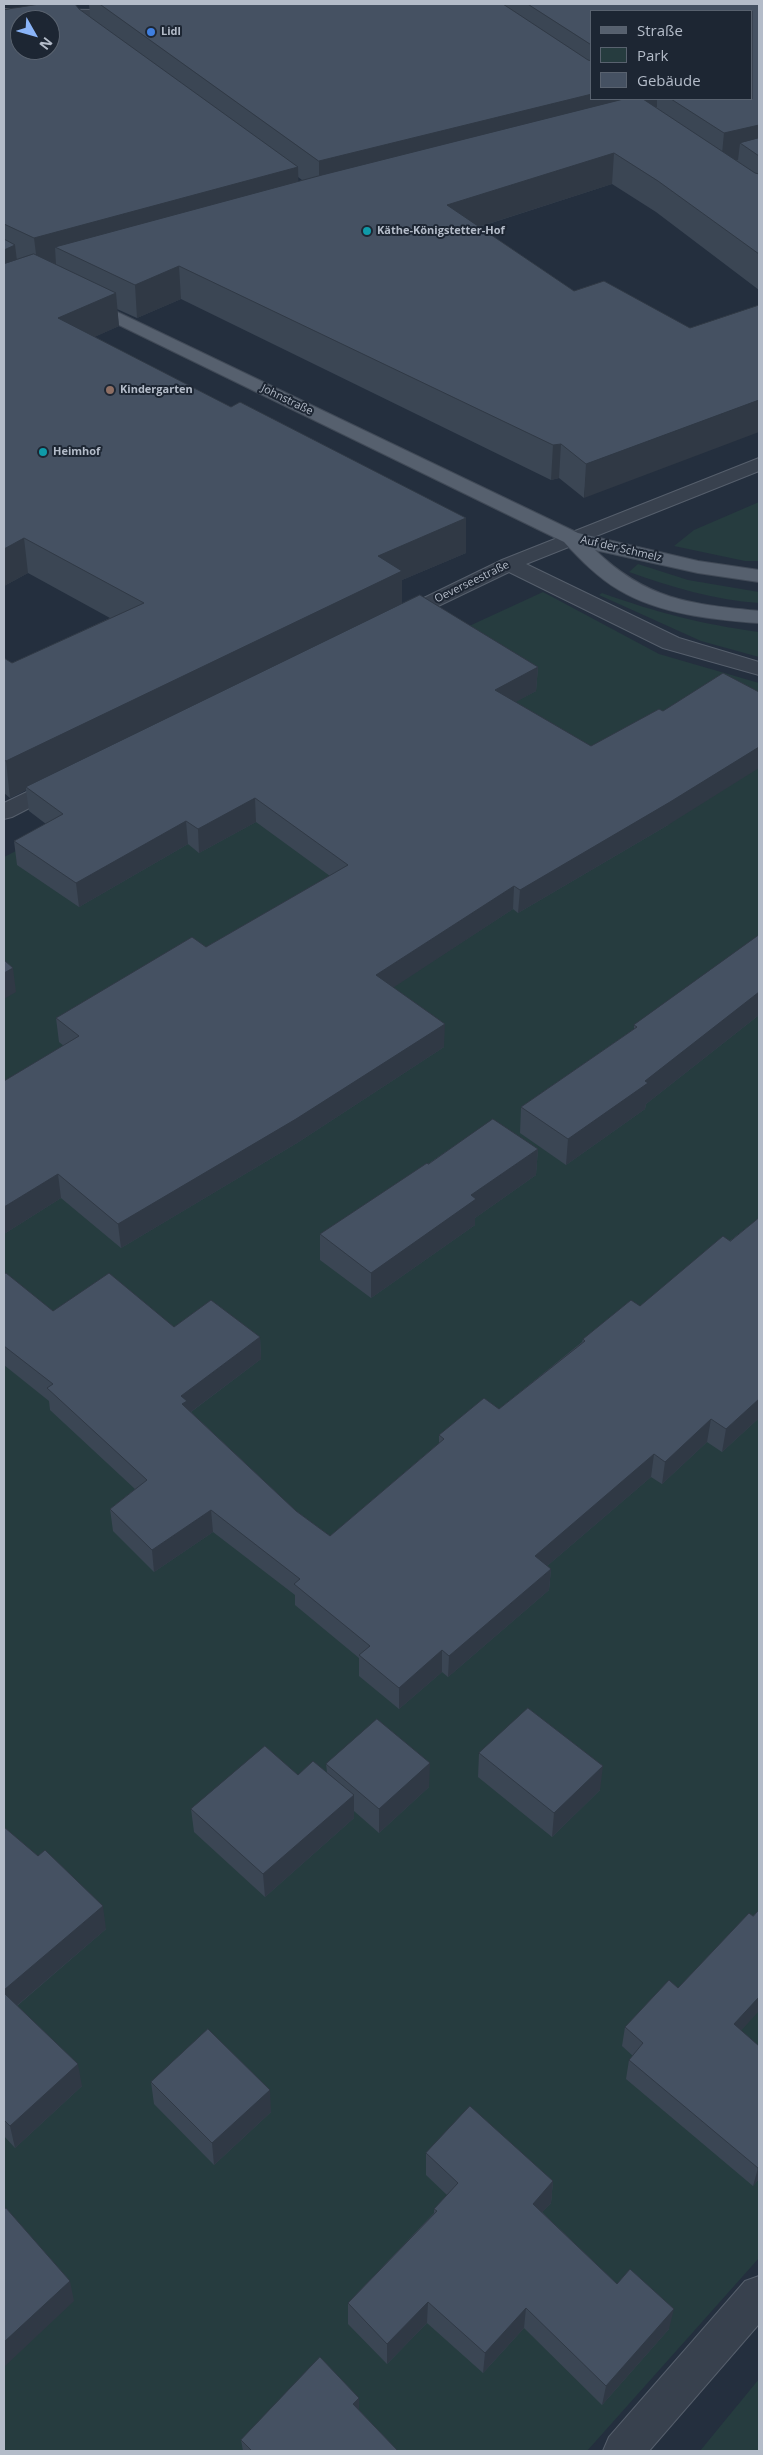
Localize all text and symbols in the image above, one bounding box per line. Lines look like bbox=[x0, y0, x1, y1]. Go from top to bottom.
north arrow bbox=[10, 10, 60, 60]
legend bbox=[590, 10, 753, 100]
text: Straße bbox=[637, 20, 683, 40]
place label: Lidl bbox=[161, 25, 181, 39]
marker: Lidl bbox=[145, 26, 157, 38]
text: N bbox=[35, 34, 57, 54]
text: Park bbox=[637, 45, 668, 65]
text: Gebäude bbox=[637, 70, 701, 90]
place label: Käthe-Königstetter-Hof bbox=[377, 224, 505, 238]
marker: Käthe-Königstetter-Hof bbox=[361, 225, 373, 237]
street label: Johnstraße bbox=[259, 382, 315, 418]
place label: Kindergarten bbox=[120, 383, 193, 397]
marker: Kindergarten bbox=[104, 384, 116, 396]
place label: Heimhof bbox=[53, 445, 100, 459]
marker: Heimhof bbox=[37, 446, 49, 458]
street label: Auf der Schmelz bbox=[579, 533, 663, 565]
street label: Oeverseestraße bbox=[433, 558, 511, 606]

